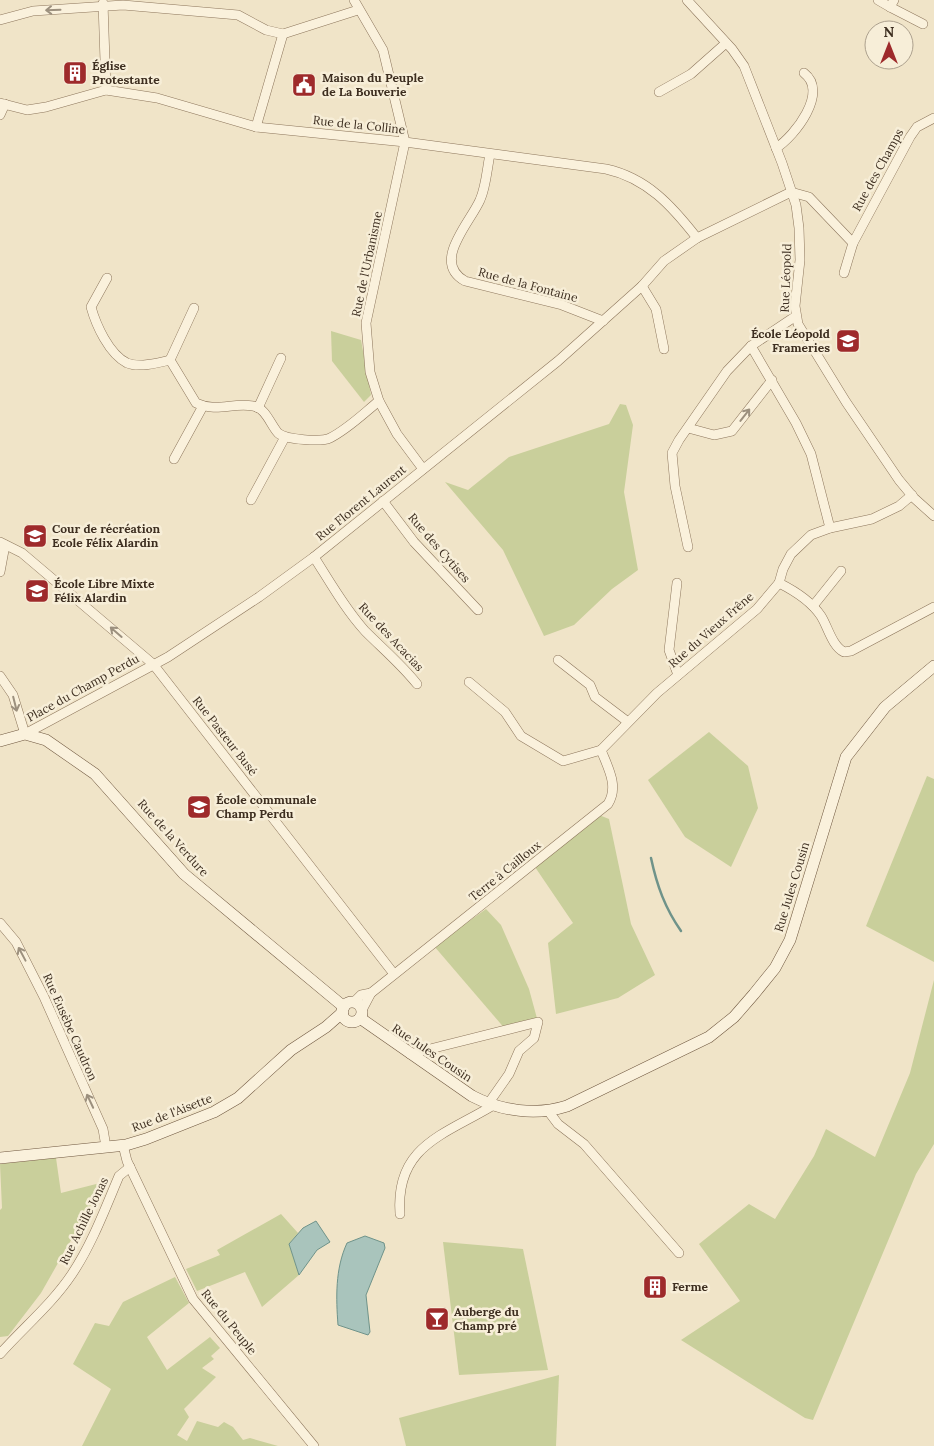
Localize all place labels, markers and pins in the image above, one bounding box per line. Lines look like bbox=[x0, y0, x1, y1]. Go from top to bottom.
place label: Église Protestante bbox=[92, 58, 160, 87]
building icon: Église Protestante bbox=[62, 60, 88, 86]
place label: Maison du Peuple de La Bouverie bbox=[322, 70, 424, 99]
public building icon: Maison du Peuple de La Bouverie bbox=[291, 72, 317, 98]
place label: École Léopold Frameries bbox=[751, 326, 830, 355]
school or university icon: École Léopold Frameries bbox=[835, 328, 861, 354]
place label: Cour de récréation Ecole Félix Alardin bbox=[52, 521, 161, 550]
school or university icon: Cour de récréation Ecole Félix Alardin bbox=[22, 523, 48, 549]
place label: École Libre Mixte Félix Alardin bbox=[54, 576, 155, 605]
school or university icon: École Libre Mixte Félix Alardin bbox=[24, 578, 50, 604]
place label: École communale Champ Perdu bbox=[216, 792, 317, 821]
school or university icon: École communale Champ Perdu bbox=[186, 794, 212, 820]
building icon: Ferme bbox=[642, 1274, 668, 1300]
place label: Ferme bbox=[672, 1279, 709, 1294]
place label: Auberge du Champ pré bbox=[454, 1304, 520, 1333]
bar icon: Auberge du Champ pré bbox=[424, 1306, 450, 1332]

